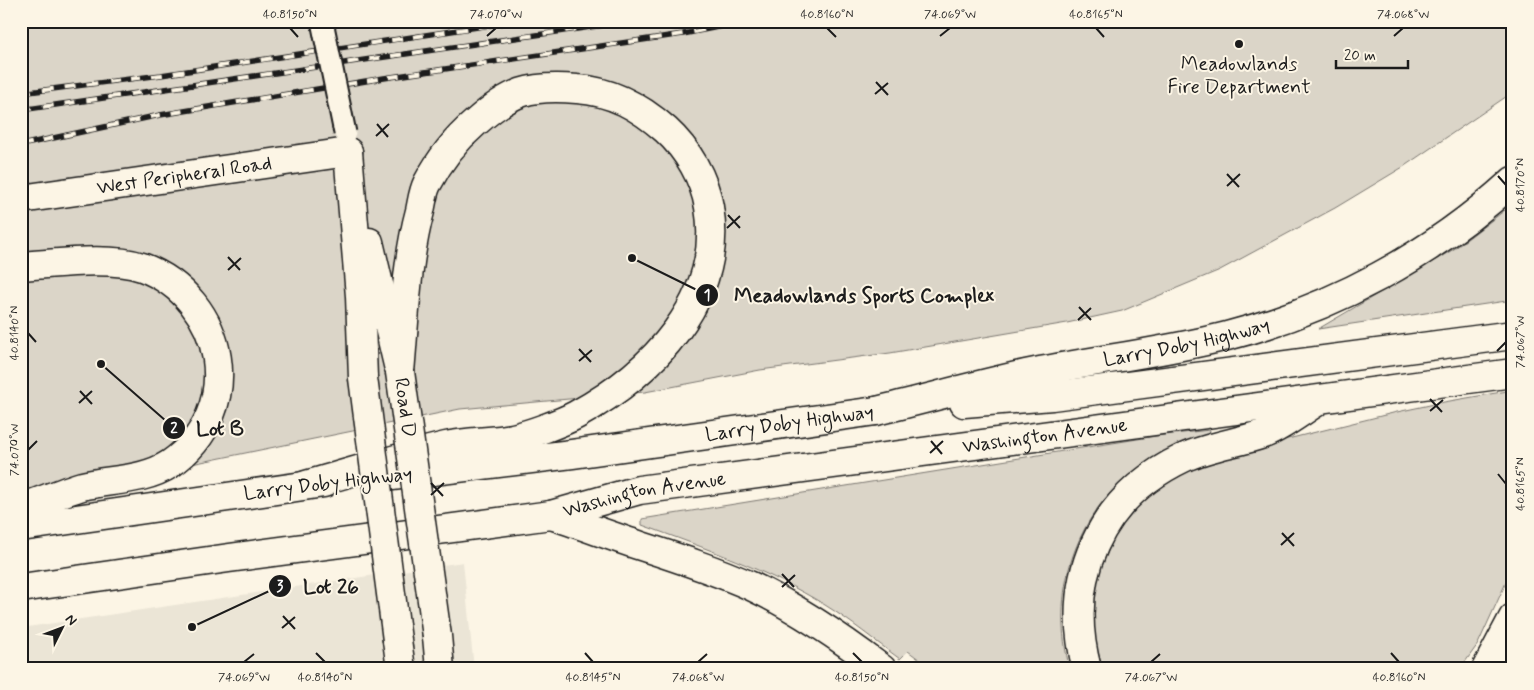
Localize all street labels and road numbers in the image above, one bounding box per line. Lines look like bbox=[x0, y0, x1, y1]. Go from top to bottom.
street label: West Peripheral Road bbox=[95, 150, 274, 201]
street label: Larry Doby Highway bbox=[1101, 311, 1273, 373]
street label: Road D bbox=[387, 376, 423, 439]
street label: Larry Doby Highway bbox=[704, 398, 875, 448]
street label: Washington Avenue bbox=[961, 411, 1129, 460]
street label: Larry Doby Highway bbox=[242, 460, 414, 509]
street label: Washington Avenue bbox=[560, 465, 728, 524]

